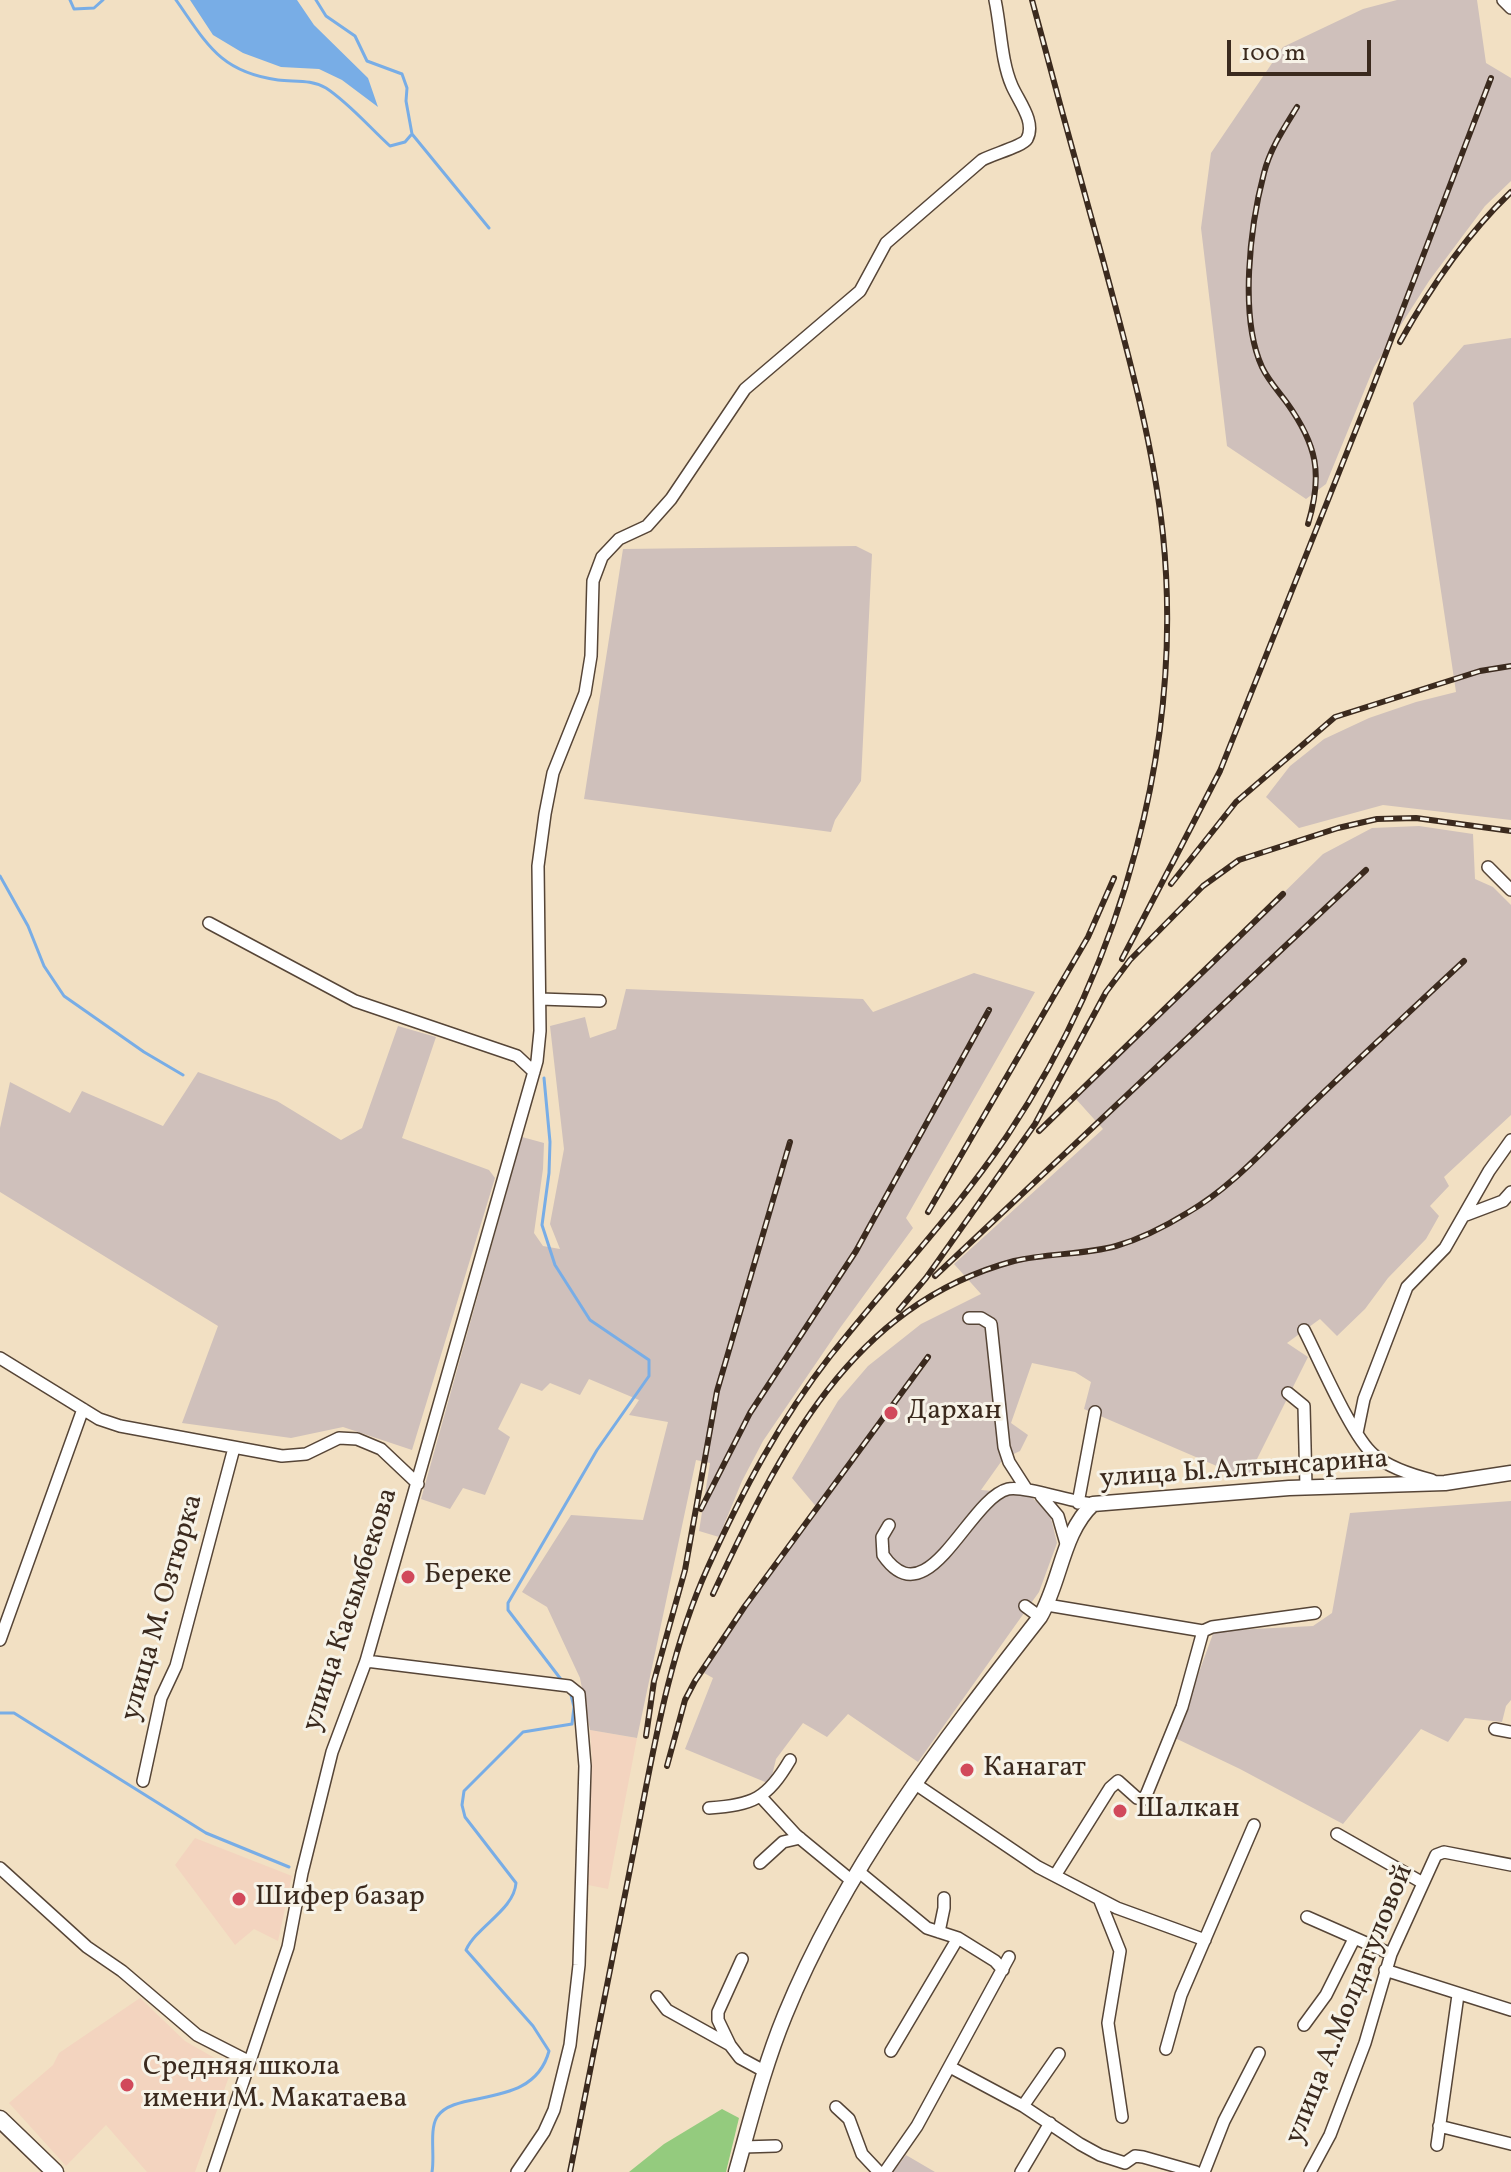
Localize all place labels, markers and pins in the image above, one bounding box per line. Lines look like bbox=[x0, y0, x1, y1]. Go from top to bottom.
place label: Дархан bbox=[907, 1396, 1001, 1430]
marker: Дархан bbox=[882, 1404, 900, 1422]
place label: Береке bbox=[424, 1560, 512, 1594]
marker: Береке bbox=[399, 1568, 417, 1586]
place label: Канагат bbox=[983, 1753, 1086, 1787]
marker: Канагат bbox=[958, 1761, 976, 1779]
place label: Шалкан bbox=[1136, 1794, 1239, 1828]
marker: Шалкан bbox=[1111, 1802, 1129, 1820]
place label: Шифер базар bbox=[255, 1882, 425, 1916]
marker: Шифер базар bbox=[230, 1890, 248, 1908]
place label: Средняя школа имени М. Макатаева bbox=[143, 2052, 407, 2118]
marker: Средняя школа имени М. Макатаева bbox=[118, 2076, 136, 2094]

